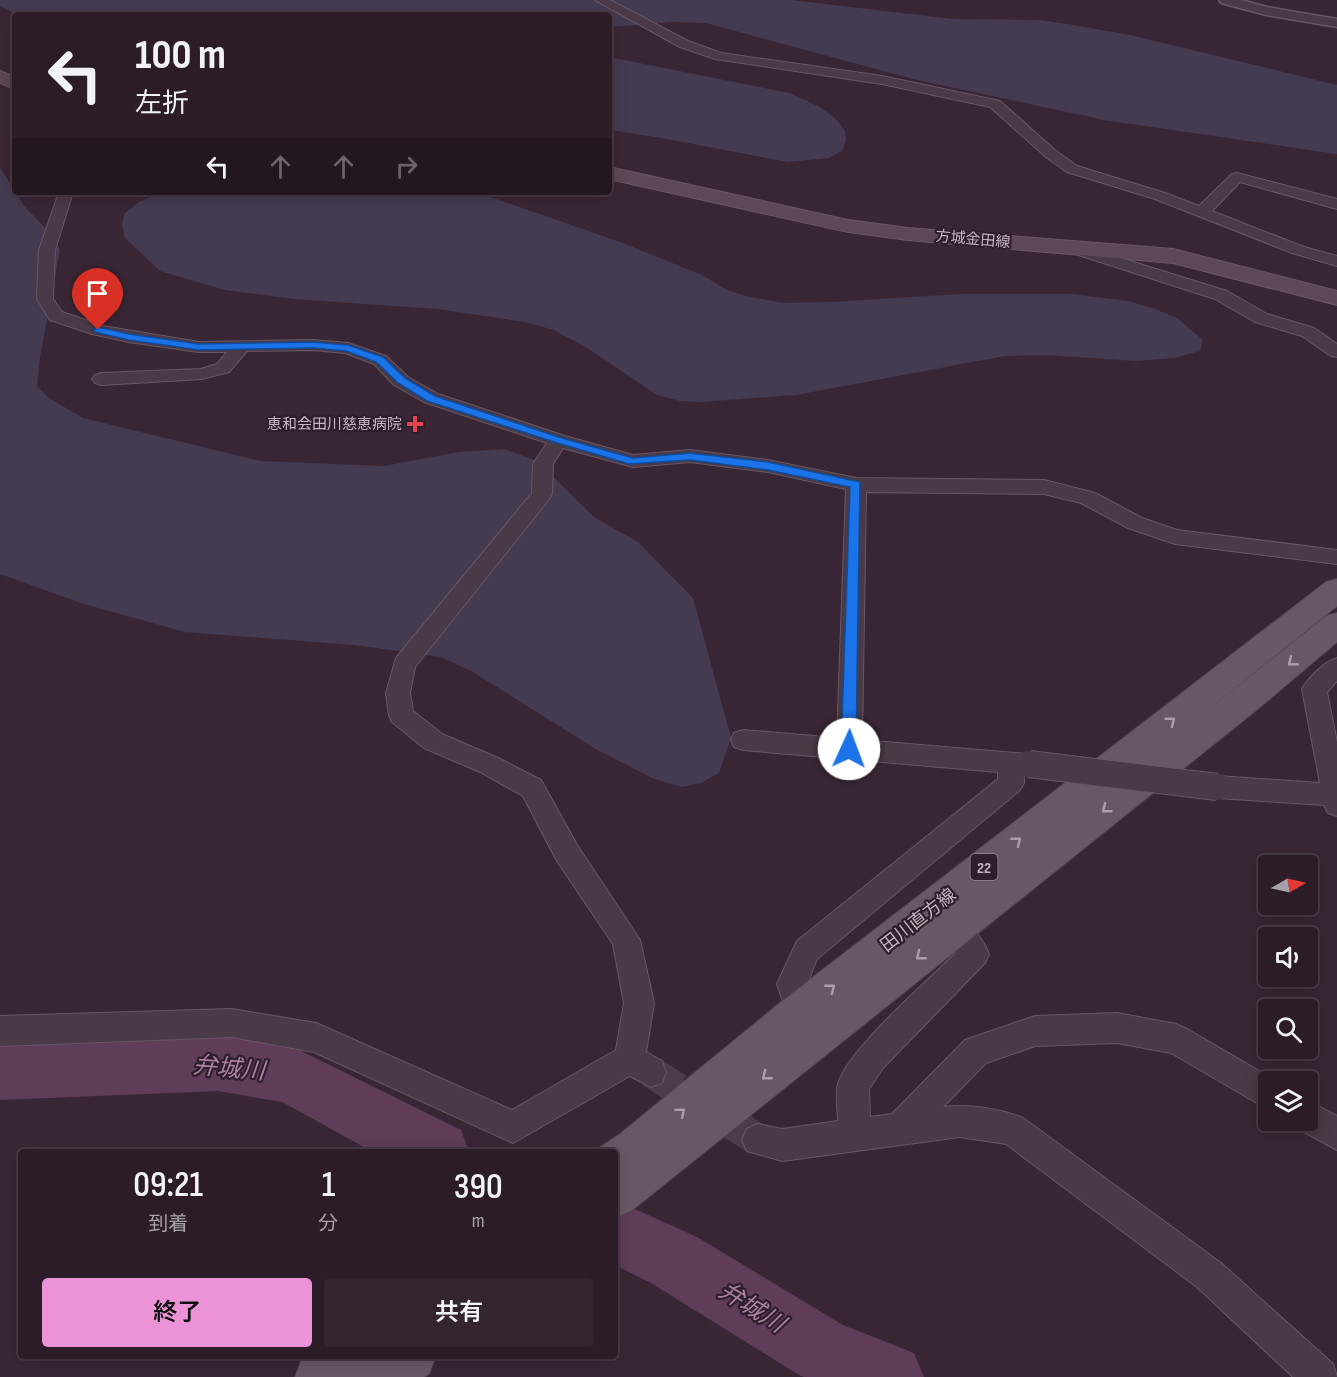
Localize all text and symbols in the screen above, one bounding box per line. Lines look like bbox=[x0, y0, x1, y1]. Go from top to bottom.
text: 100 m bbox=[135, 30, 226, 81]
icon: left bbox=[36, 36, 114, 114]
text: 左折 bbox=[135, 88, 189, 120]
icon: left bbox=[201, 150, 234, 183]
icon: ahead bbox=[264, 150, 297, 183]
icon: ahead bbox=[327, 150, 360, 183]
icon: right bbox=[390, 150, 423, 183]
street label: 方城金田線 bbox=[935, 227, 1011, 252]
pin bbox=[72, 268, 123, 330]
icon: arrive bbox=[81, 277, 114, 310]
place label: 恵和会田川慈恵病院 bbox=[267, 415, 402, 434]
marker: 恵和会田川慈恵病院 bbox=[406, 415, 424, 433]
one-way arrow bbox=[1288, 654, 1299, 665]
position arrow bbox=[817, 717, 881, 781]
one-way arrow bbox=[1164, 718, 1175, 729]
one-way arrow bbox=[1102, 802, 1113, 813]
one-way arrow bbox=[1010, 838, 1021, 849]
road number: 22 bbox=[970, 854, 998, 880]
north arrow bbox=[1258, 855, 1318, 915]
map controls bbox=[1258, 855, 1318, 1131]
street label: 田川直方線 bbox=[876, 884, 960, 956]
button: sound bbox=[1258, 927, 1318, 987]
one-way arrow bbox=[916, 948, 927, 959]
one-way arrow bbox=[824, 985, 835, 996]
button: search bbox=[1258, 999, 1318, 1059]
water label: 弁城川 bbox=[192, 1051, 269, 1086]
one-way arrow bbox=[762, 1068, 773, 1079]
button: layers bbox=[1258, 1071, 1318, 1131]
one-way arrow bbox=[674, 1109, 685, 1120]
text: 09:21 bbox=[133, 1164, 203, 1207]
text: 1 bbox=[322, 1164, 335, 1207]
text: 390 bbox=[454, 1166, 503, 1209]
text: m bbox=[472, 1209, 485, 1233]
text: 到着 bbox=[148, 1212, 188, 1236]
text: 分 bbox=[318, 1212, 338, 1236]
water label: 弁城川 bbox=[714, 1276, 792, 1340]
button: 終了 bbox=[42, 1278, 312, 1347]
button: 共有 bbox=[324, 1278, 594, 1347]

